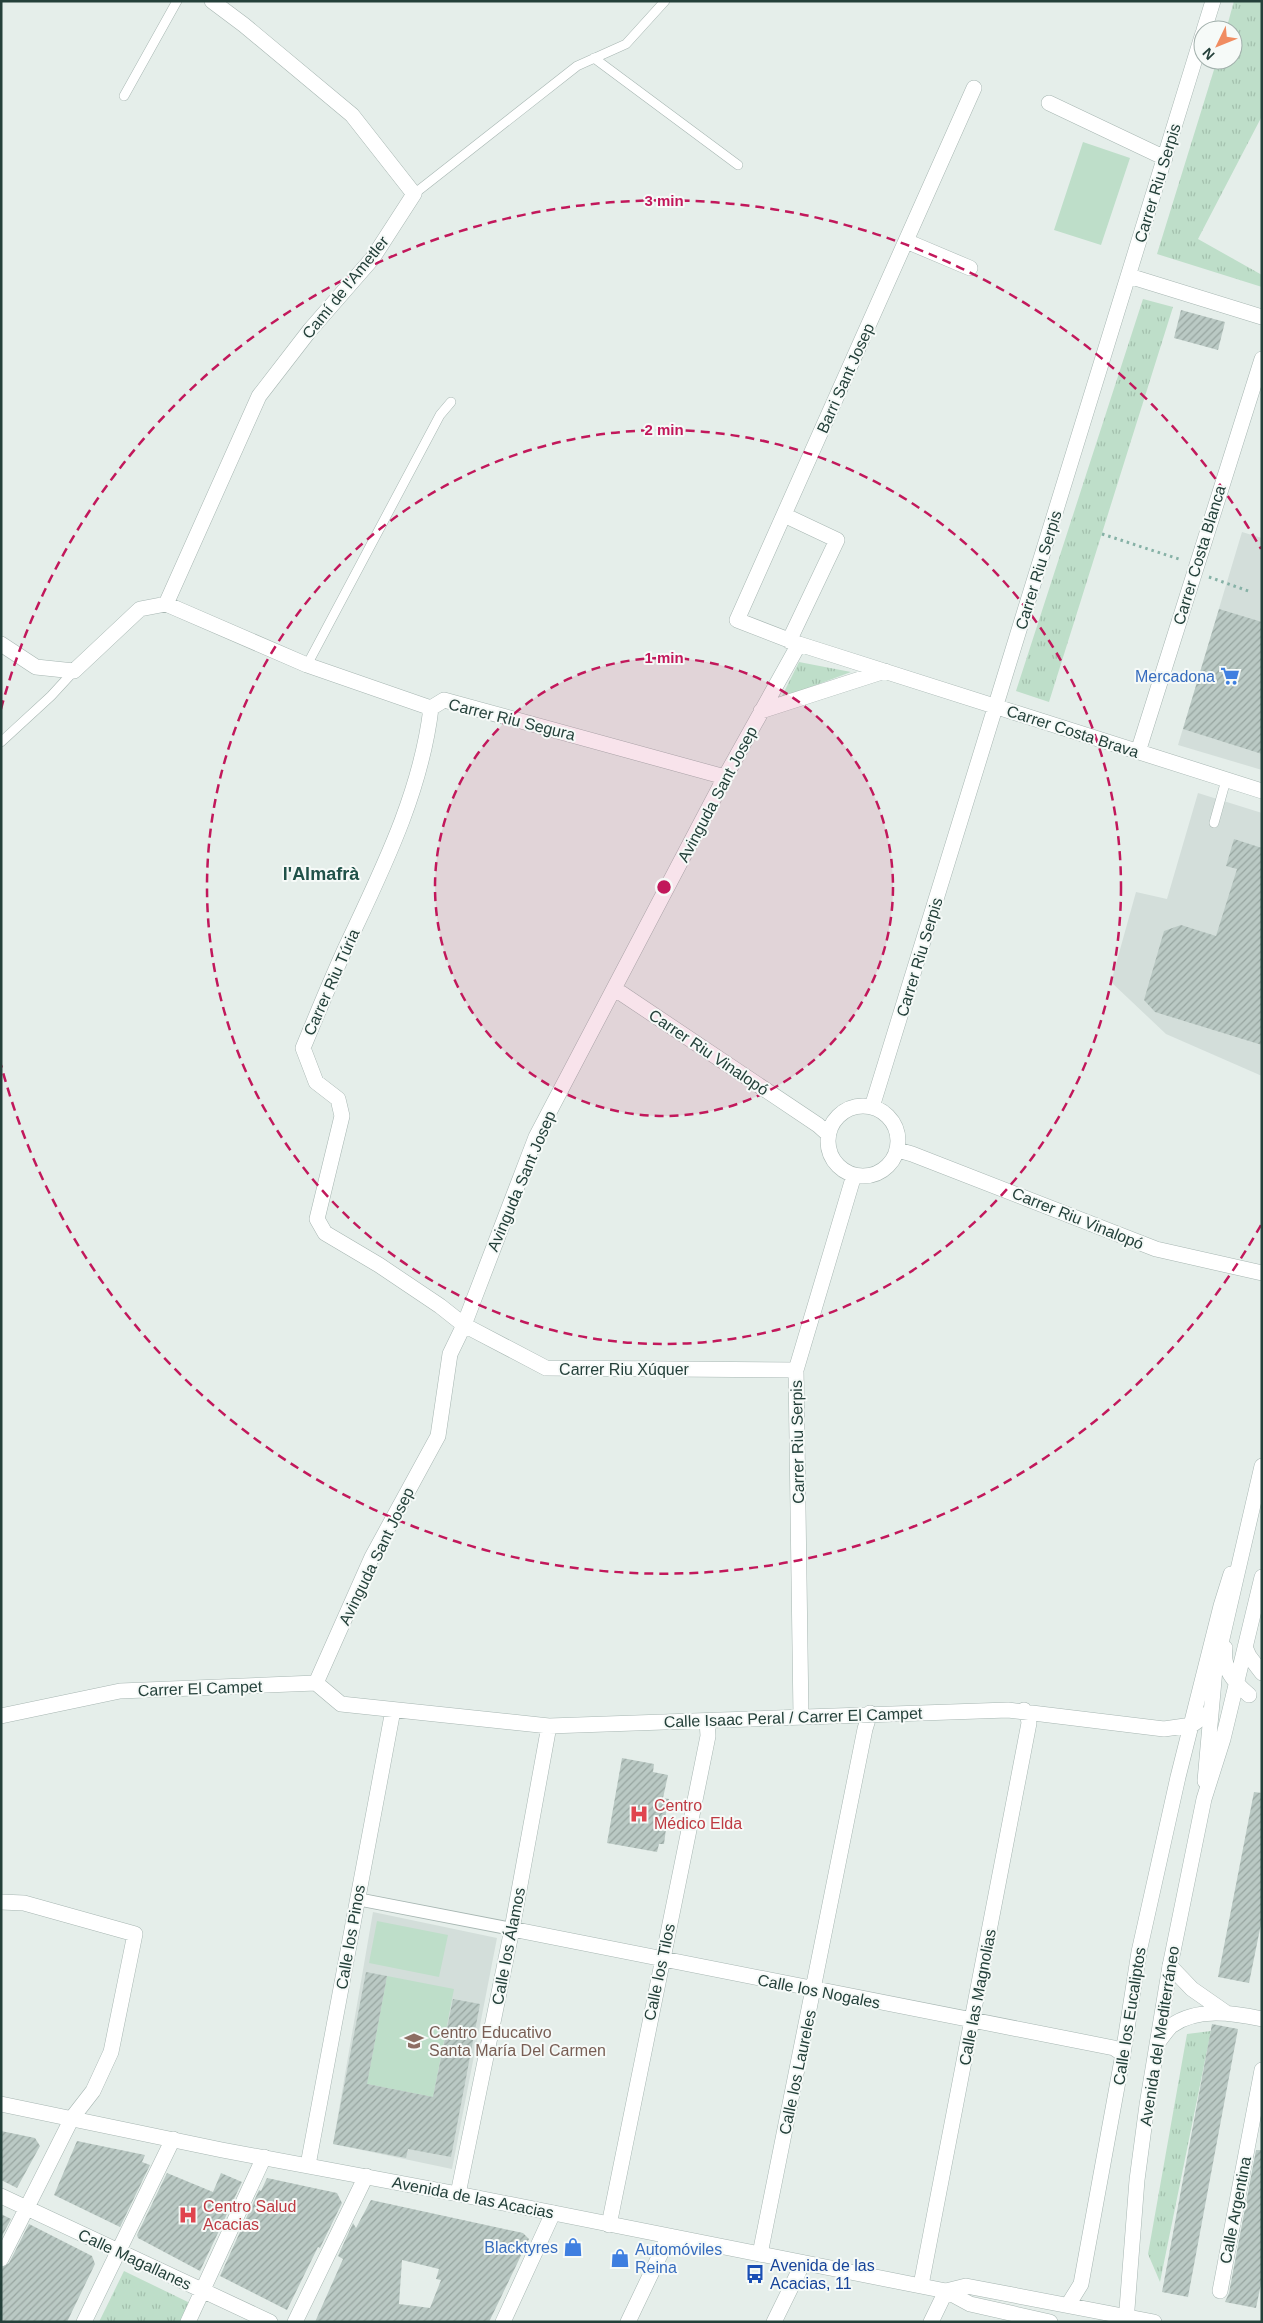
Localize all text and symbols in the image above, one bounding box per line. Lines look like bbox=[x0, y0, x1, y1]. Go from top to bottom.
north arrow bbox=[1193, 20, 1243, 70]
text: N bbox=[1199, 45, 1218, 63]
street label: Carrer Riu Serpis bbox=[1131, 122, 1184, 245]
text: 3 min bbox=[644, 192, 684, 209]
street label: Camí de l'Ametler bbox=[299, 232, 392, 342]
street label: Barri Sant Josep bbox=[814, 321, 877, 436]
text: 2 min bbox=[644, 421, 684, 438]
street label: Carrer Costa Blanca bbox=[1170, 483, 1229, 627]
street label: Carrer Riu Serpis bbox=[1012, 509, 1065, 632]
text: 1 min bbox=[644, 649, 684, 666]
supermarket icon: Mercadona bbox=[1219, 665, 1241, 687]
place label: Mercadona bbox=[1135, 668, 1215, 685]
street label: Carrer Riu Segura bbox=[447, 696, 577, 743]
street label: Carrer Costa Brava bbox=[1005, 702, 1141, 761]
street label: Avinguda Sant Josep bbox=[675, 724, 760, 865]
district label: l'Almafrà bbox=[283, 864, 360, 884]
centre of rings bbox=[655, 878, 673, 896]
street label: Carrer Riu Serpis bbox=[893, 896, 946, 1019]
street label: Carrer Riu Túria bbox=[300, 926, 363, 1038]
street label: Carrer Riu Vinalopó bbox=[646, 1006, 772, 1099]
street label: Avinguda Sant Josep bbox=[484, 1108, 559, 1254]
street label: Carrer Riu Vinalopó bbox=[1010, 1184, 1146, 1253]
street label: Carrer Riu Xúquer bbox=[559, 1361, 690, 1378]
street label: Carrer Riu Serpis bbox=[788, 1380, 807, 1504]
street label: Avinguda Sant Josep bbox=[336, 1485, 417, 1628]
street label: Carrer El Campet bbox=[138, 1678, 263, 1699]
street label: Calle Isaac Peral / Carrer El Campet bbox=[663, 1704, 923, 1731]
place label: Centro Médico Elda bbox=[654, 1797, 742, 1832]
hospital icon: Centro Médico Elda bbox=[628, 1803, 650, 1825]
street label: Calle los Pinos bbox=[333, 1884, 368, 1991]
street label: Calle los Álamos bbox=[488, 1886, 528, 2006]
street label: Calle los Tilos bbox=[641, 1922, 678, 2022]
street label: Calle las Magnolias bbox=[956, 1927, 999, 2067]
street label: Avenida del Mediterráneo bbox=[1137, 1945, 1182, 2127]
street label: Calle los Eucaliptos bbox=[1110, 1946, 1149, 2086]
street label: Calle los Nogales bbox=[756, 1971, 882, 2012]
street label: Calle los Laureles bbox=[776, 2008, 819, 2136]
place label: Centro Educativo Santa María Del Carmen bbox=[429, 2024, 606, 2059]
school or university icon: Centro Educativo Santa María Del Carmen bbox=[403, 2030, 425, 2052]
street label: Calle Argentina bbox=[1217, 2155, 1254, 2265]
street label: Avenida de las Acacias bbox=[391, 2173, 555, 2222]
place label: Centro Salud Acacias bbox=[203, 2198, 296, 2233]
hospital icon: Centro Salud Acacias bbox=[177, 2204, 199, 2226]
street label: Calle Magallanes bbox=[76, 2226, 194, 2293]
shop icon: Blacktyres bbox=[562, 2236, 584, 2258]
place label: Blacktyres bbox=[484, 2239, 558, 2256]
place label: Automóviles Reina bbox=[635, 2241, 722, 2276]
shop icon: Automóviles Reina bbox=[609, 2247, 631, 2269]
place label: Avenida de las Acacias, 11 bbox=[770, 2257, 875, 2292]
bus stop icon: Avenida de las Acacias, 11 bbox=[744, 2263, 766, 2285]

